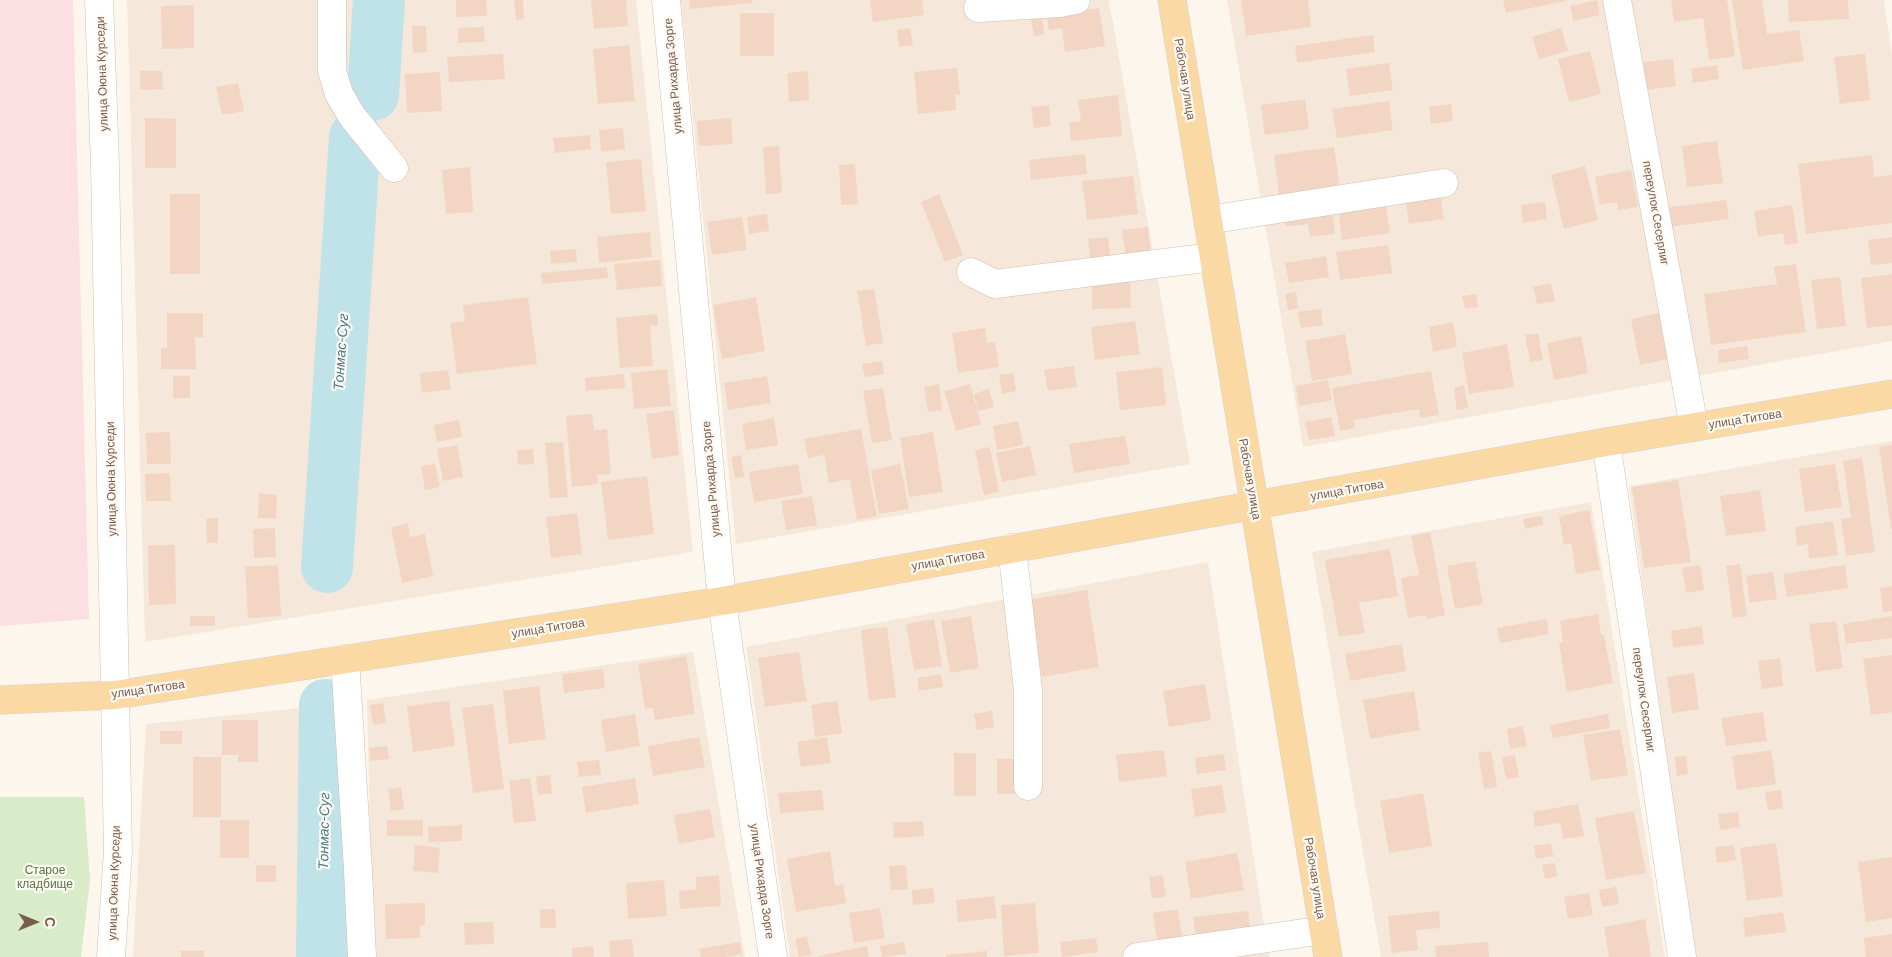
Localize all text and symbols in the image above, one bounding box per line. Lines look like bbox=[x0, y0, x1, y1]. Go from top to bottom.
street label: улица Оюна Курседи bbox=[93, 16, 111, 132]
street label: улица Рихарда Зорге bbox=[661, 17, 685, 135]
street label: Рабочая улица bbox=[1171, 37, 1199, 121]
street label: переулок Сесерлиг bbox=[1640, 160, 1672, 266]
water label: Тонмас-Суг bbox=[330, 313, 352, 391]
street label: улица Титова bbox=[1707, 406, 1783, 432]
street label: улица Рихарда Зорге bbox=[699, 420, 723, 538]
street label: улица Оюна Курседи bbox=[103, 421, 119, 537]
street label: Рабочая улица bbox=[1236, 437, 1264, 521]
street label: улица Титова bbox=[1309, 476, 1385, 504]
street label: улица Титова bbox=[910, 546, 986, 574]
street label: улица Титова bbox=[510, 615, 586, 641]
street label: переулок Сесерлиг bbox=[1629, 647, 1659, 753]
street label: улица Титова bbox=[110, 677, 186, 701]
water label: Тонмас-Суг bbox=[315, 792, 333, 870]
street label: улица Рихарда Зорге bbox=[747, 822, 777, 940]
street label: улица Оюна Курседи bbox=[105, 825, 123, 941]
street label: Рабочая улица bbox=[1301, 836, 1329, 920]
park label: Старое кладбище bbox=[17, 863, 73, 891]
north arrow bbox=[10, 897, 60, 947]
text: С bbox=[42, 917, 59, 927]

